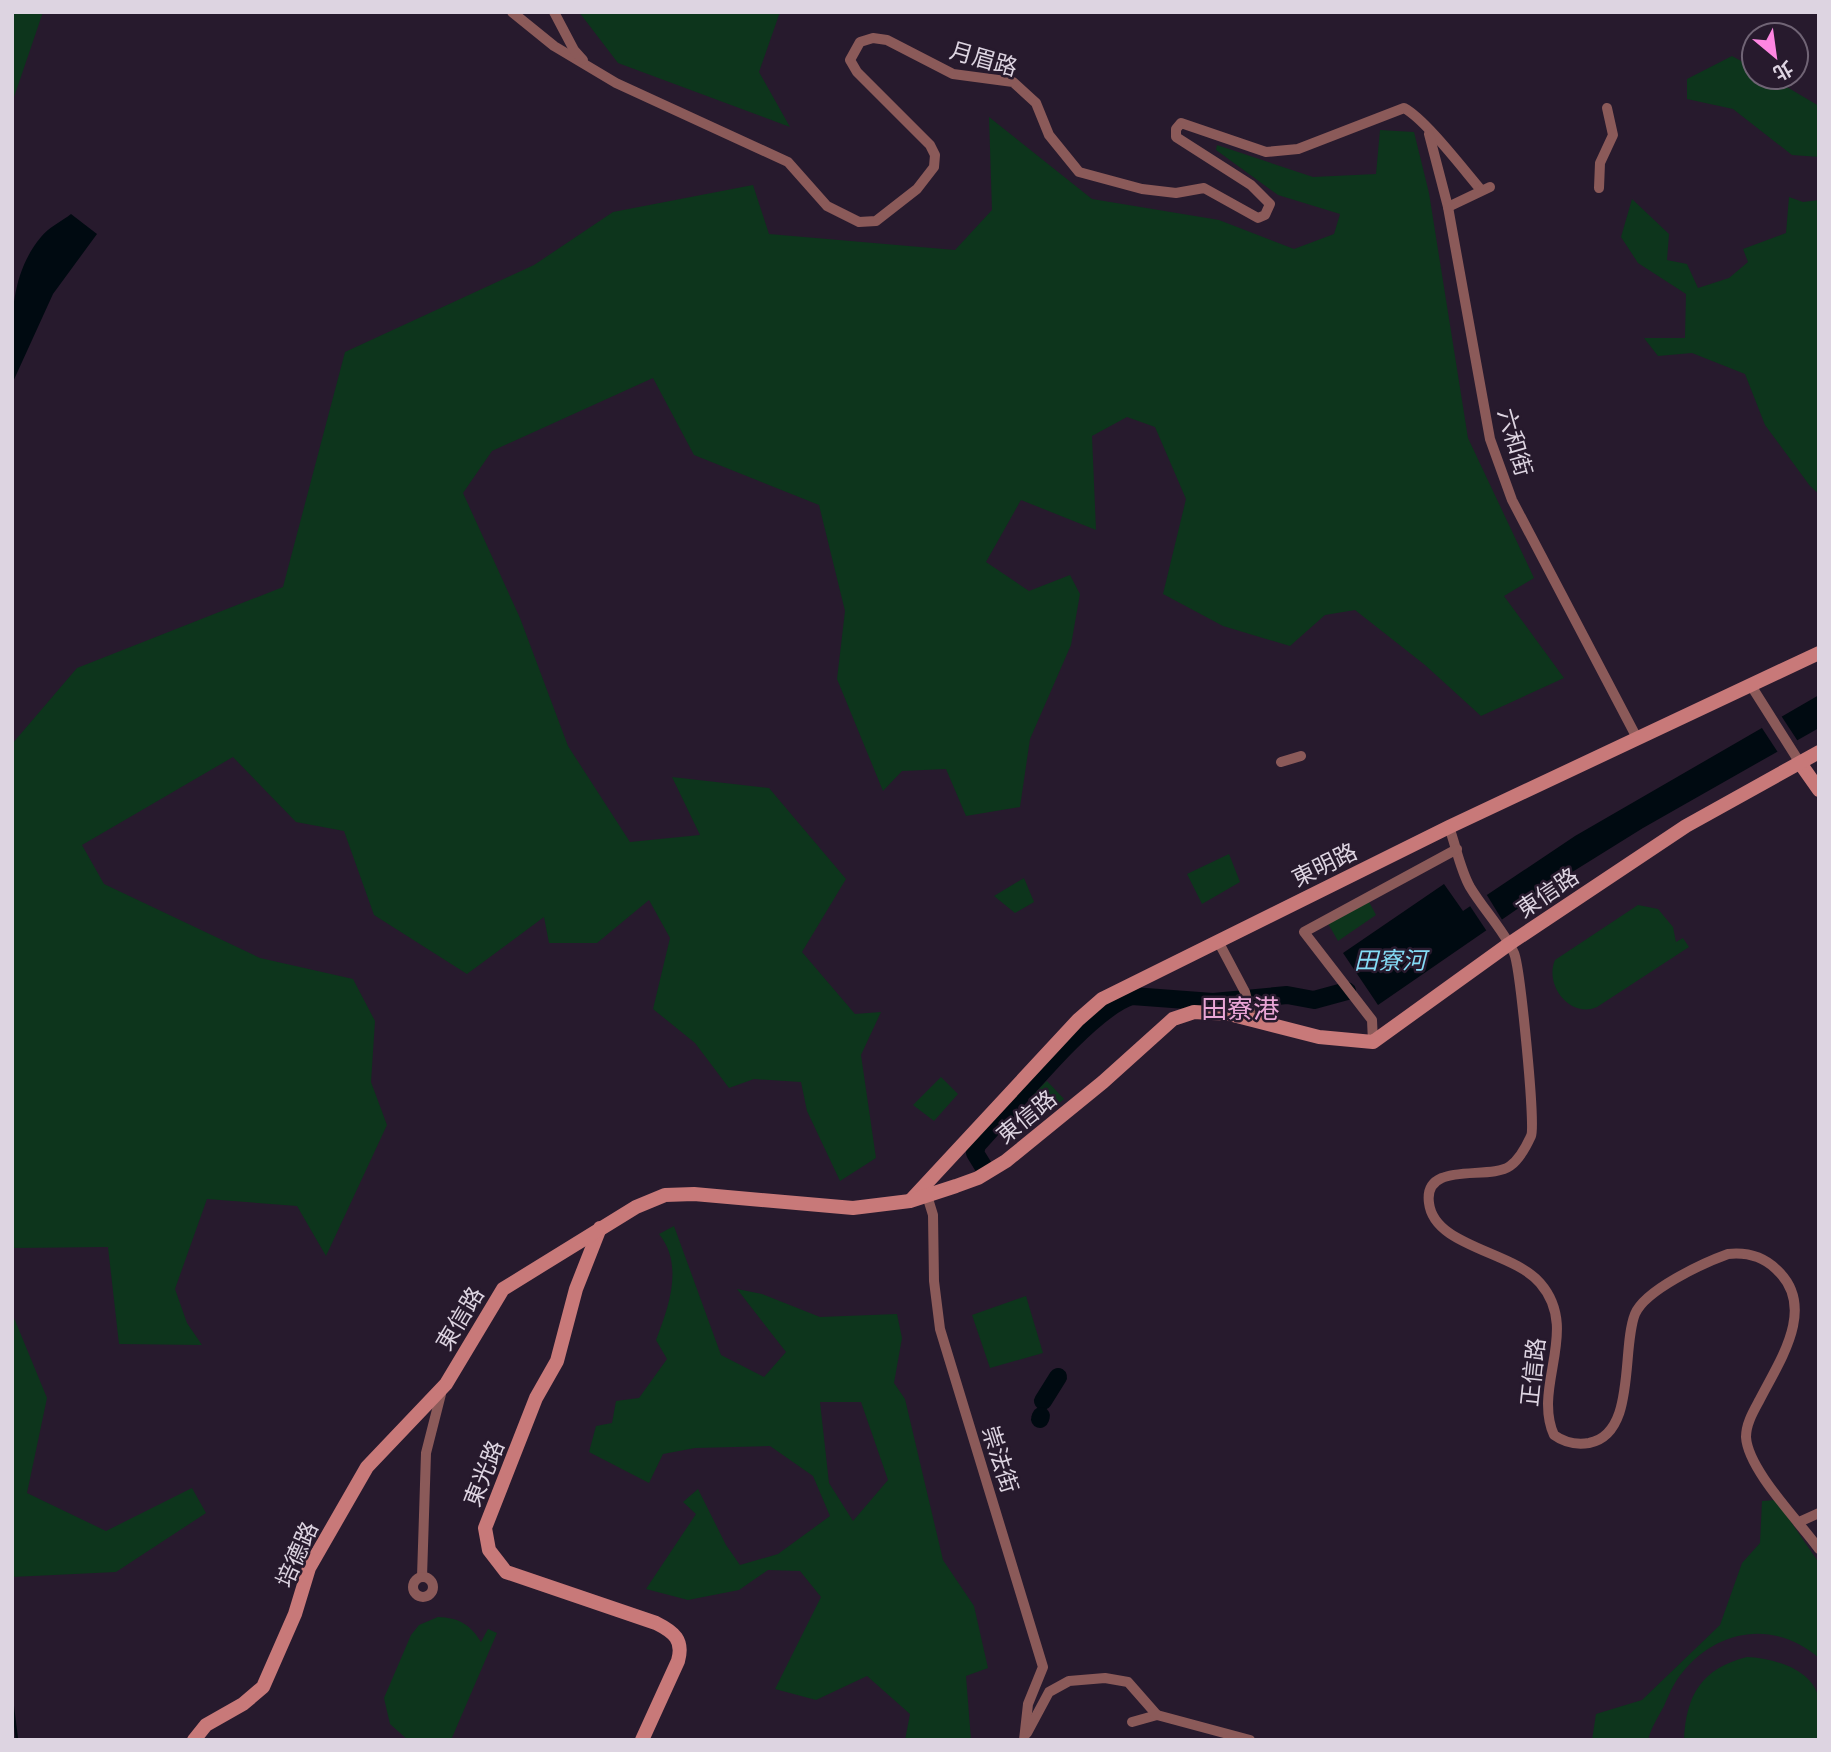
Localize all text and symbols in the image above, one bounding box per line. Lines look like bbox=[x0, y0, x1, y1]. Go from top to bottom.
north arrow bbox=[1740, 21, 1810, 91]
street label: 月眉路 bbox=[947, 35, 1021, 81]
text: 北 bbox=[1770, 57, 1797, 86]
street label: 六和街 bbox=[1493, 405, 1539, 479]
street label: 東明路 bbox=[1287, 836, 1361, 892]
street label: 東信路 bbox=[1511, 861, 1583, 923]
water label: 田寮河 bbox=[1354, 945, 1430, 974]
district label: 田寮港 bbox=[1201, 992, 1279, 1023]
street label: 東信路 bbox=[990, 1083, 1062, 1149]
street label: 東信路 bbox=[429, 1281, 489, 1355]
street label: 正信路 bbox=[1514, 1336, 1550, 1408]
street label: 崇法街 bbox=[977, 1422, 1025, 1496]
street label: 東光路 bbox=[457, 1436, 509, 1510]
street label: 培德路 bbox=[269, 1517, 323, 1591]

